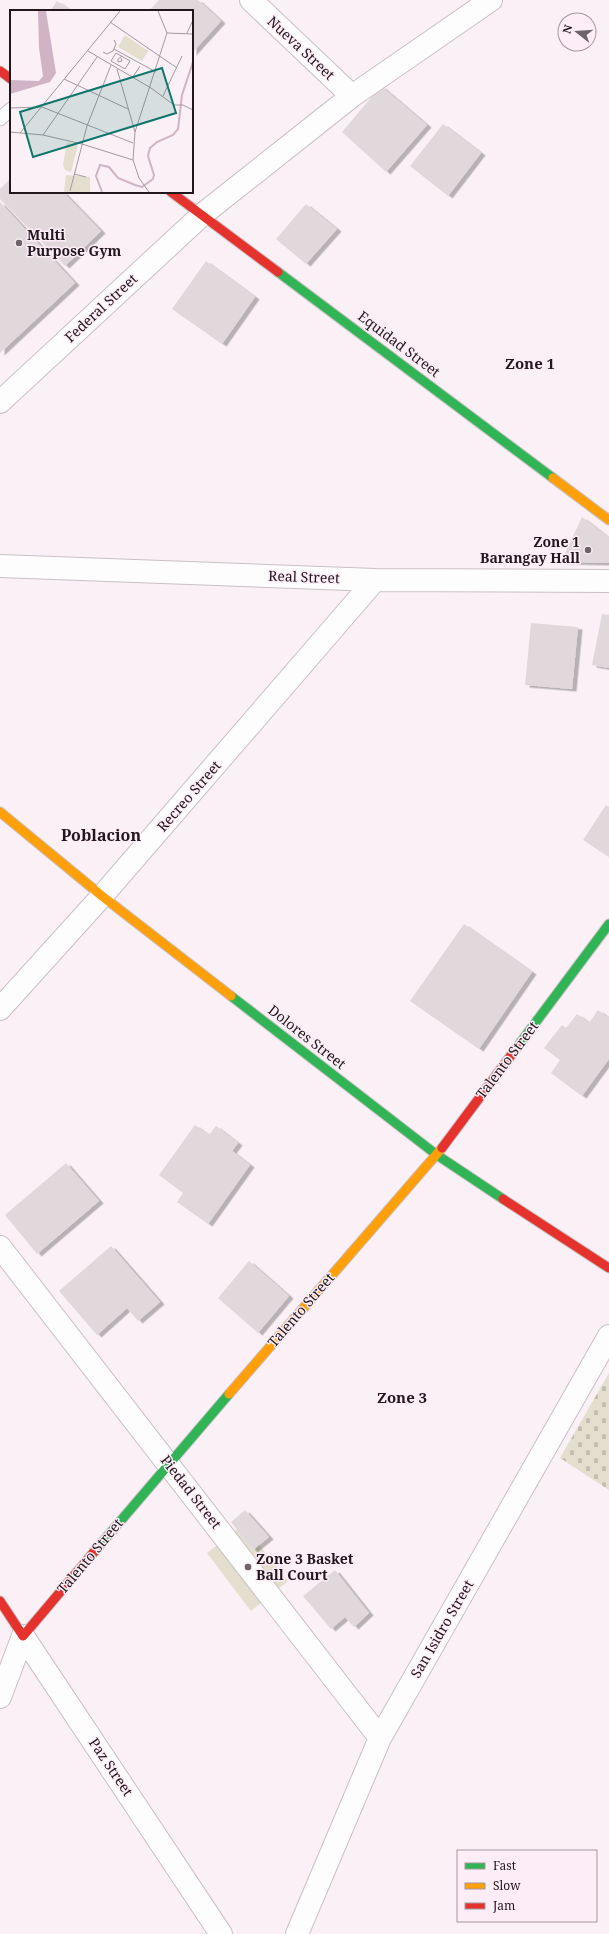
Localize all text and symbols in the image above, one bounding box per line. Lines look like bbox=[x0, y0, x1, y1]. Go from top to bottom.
inset map bbox=[10, 10, 193, 193]
street label: Nueva Street bbox=[264, 11, 339, 84]
north arrow bbox=[557, 12, 597, 52]
text: N bbox=[559, 22, 575, 35]
place label: Multi Purpose Gym bbox=[27, 225, 121, 260]
marker: Multi Purpose Gym bbox=[14, 238, 24, 248]
street label: Federal Street bbox=[60, 269, 141, 346]
street label: Equidad Street bbox=[354, 306, 444, 381]
district label: Zone 1 bbox=[505, 353, 555, 373]
place label: Zone 1 Barangay Hall bbox=[480, 532, 580, 567]
marker: Zone 1 Barangay Hall bbox=[583, 545, 593, 555]
street label: Real Street bbox=[268, 566, 340, 587]
street label: Recreo Street bbox=[152, 756, 225, 835]
district label: Poblacion bbox=[61, 824, 141, 846]
street label: Dolores Street bbox=[265, 1000, 350, 1073]
street label: Talento Street bbox=[471, 1017, 542, 1102]
street label: Talento Street bbox=[263, 1268, 338, 1351]
district label: Zone 3 bbox=[377, 1387, 427, 1407]
street label: Piedad Street bbox=[157, 1451, 226, 1532]
street label: Talento Street bbox=[53, 1514, 127, 1597]
place label: Zone 3 Basket Ball Court bbox=[256, 1549, 354, 1584]
marker: Zone 3 Basket Ball Court bbox=[243, 1562, 253, 1572]
street label: San Isidro Street bbox=[406, 1576, 477, 1681]
street label: Paz Street bbox=[85, 1734, 138, 1800]
legend bbox=[457, 1850, 597, 1922]
text: Fast bbox=[493, 1857, 516, 1874]
text: Slow bbox=[493, 1877, 521, 1894]
text: Jam bbox=[492, 1897, 515, 1914]

